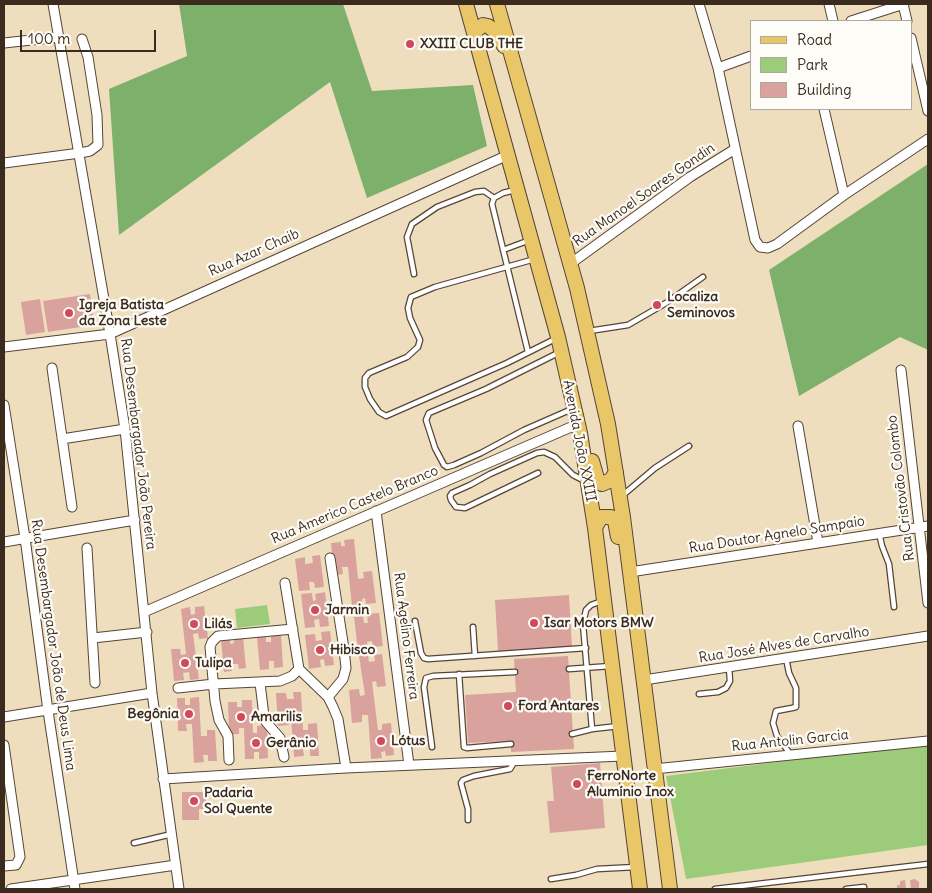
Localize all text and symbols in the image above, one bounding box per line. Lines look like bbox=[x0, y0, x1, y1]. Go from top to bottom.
scale bar bbox=[22, 20, 159, 52]
legend bbox=[750, 20, 912, 110]
text: 100 m bbox=[28, 29, 70, 48]
text: Road bbox=[797, 30, 832, 49]
place label: XXIII CLUB THE bbox=[420, 36, 523, 52]
marker: XXIII CLUB THE bbox=[404, 38, 416, 50]
text: Park bbox=[797, 55, 828, 74]
text: Building bbox=[797, 80, 852, 99]
street label: Rua Manoel Soares Gondin bbox=[570, 140, 718, 250]
street label: Rua Azar Chaib bbox=[206, 226, 302, 280]
place label: Localiza Seminovos bbox=[667, 289, 735, 322]
place label: Igreja Batista da Zona Leste bbox=[79, 297, 167, 330]
marker: Localiza Seminovos bbox=[651, 299, 663, 311]
marker: Igreja Batista da Zona Leste bbox=[63, 307, 75, 319]
street label: Rua Desembargador João Pereira bbox=[117, 337, 159, 551]
street label: Avenida João XXIII bbox=[559, 379, 599, 503]
street label: Rua Cristovão Colombo bbox=[884, 414, 918, 562]
street label: Rua Americo Castelo Branco bbox=[269, 462, 441, 548]
street label: Rua Doutor Agnelo Sampaio bbox=[688, 513, 866, 557]
street label: Rua Desembargador João de Deus Lima bbox=[27, 518, 79, 772]
street label: Rua Agelino Ferreira bbox=[390, 571, 422, 701]
place label: Jarmin bbox=[325, 602, 369, 618]
marker: Jarmin bbox=[309, 604, 321, 616]
place label: Isar Motors BMW bbox=[544, 615, 654, 631]
place label: Lilás bbox=[204, 616, 232, 632]
marker: Isar Motors BMW bbox=[528, 617, 540, 629]
marker: Lilás bbox=[188, 618, 200, 630]
street label: Rua José Alves de Carvalho bbox=[698, 623, 870, 667]
place label: Hibisco bbox=[330, 642, 375, 658]
marker: Hibisco bbox=[314, 644, 326, 656]
place label: Tulipa bbox=[195, 655, 232, 671]
marker: Tulipa bbox=[179, 657, 191, 669]
place label: Ford Antares bbox=[518, 698, 599, 714]
marker: Ford Antares bbox=[502, 700, 514, 712]
place label: Begônia bbox=[127, 706, 179, 722]
marker: Begônia bbox=[183, 708, 195, 720]
place label: Amarilis bbox=[251, 709, 302, 725]
marker: Amarilis bbox=[235, 711, 247, 723]
street label: Rua Antolin Garcia bbox=[731, 727, 849, 755]
place label: Lótus bbox=[391, 733, 425, 749]
place label: Gerânio bbox=[266, 735, 316, 751]
marker: Lótus bbox=[375, 735, 387, 747]
marker: Gerânio bbox=[250, 737, 262, 749]
place label: FerroNorte Alumínio Inox bbox=[587, 768, 674, 800]
marker: FerroNorte Alumínio Inox bbox=[571, 778, 583, 790]
place label: Padaria Sol Quente bbox=[204, 785, 272, 818]
marker: Padaria Sol Quente bbox=[188, 795, 200, 807]

